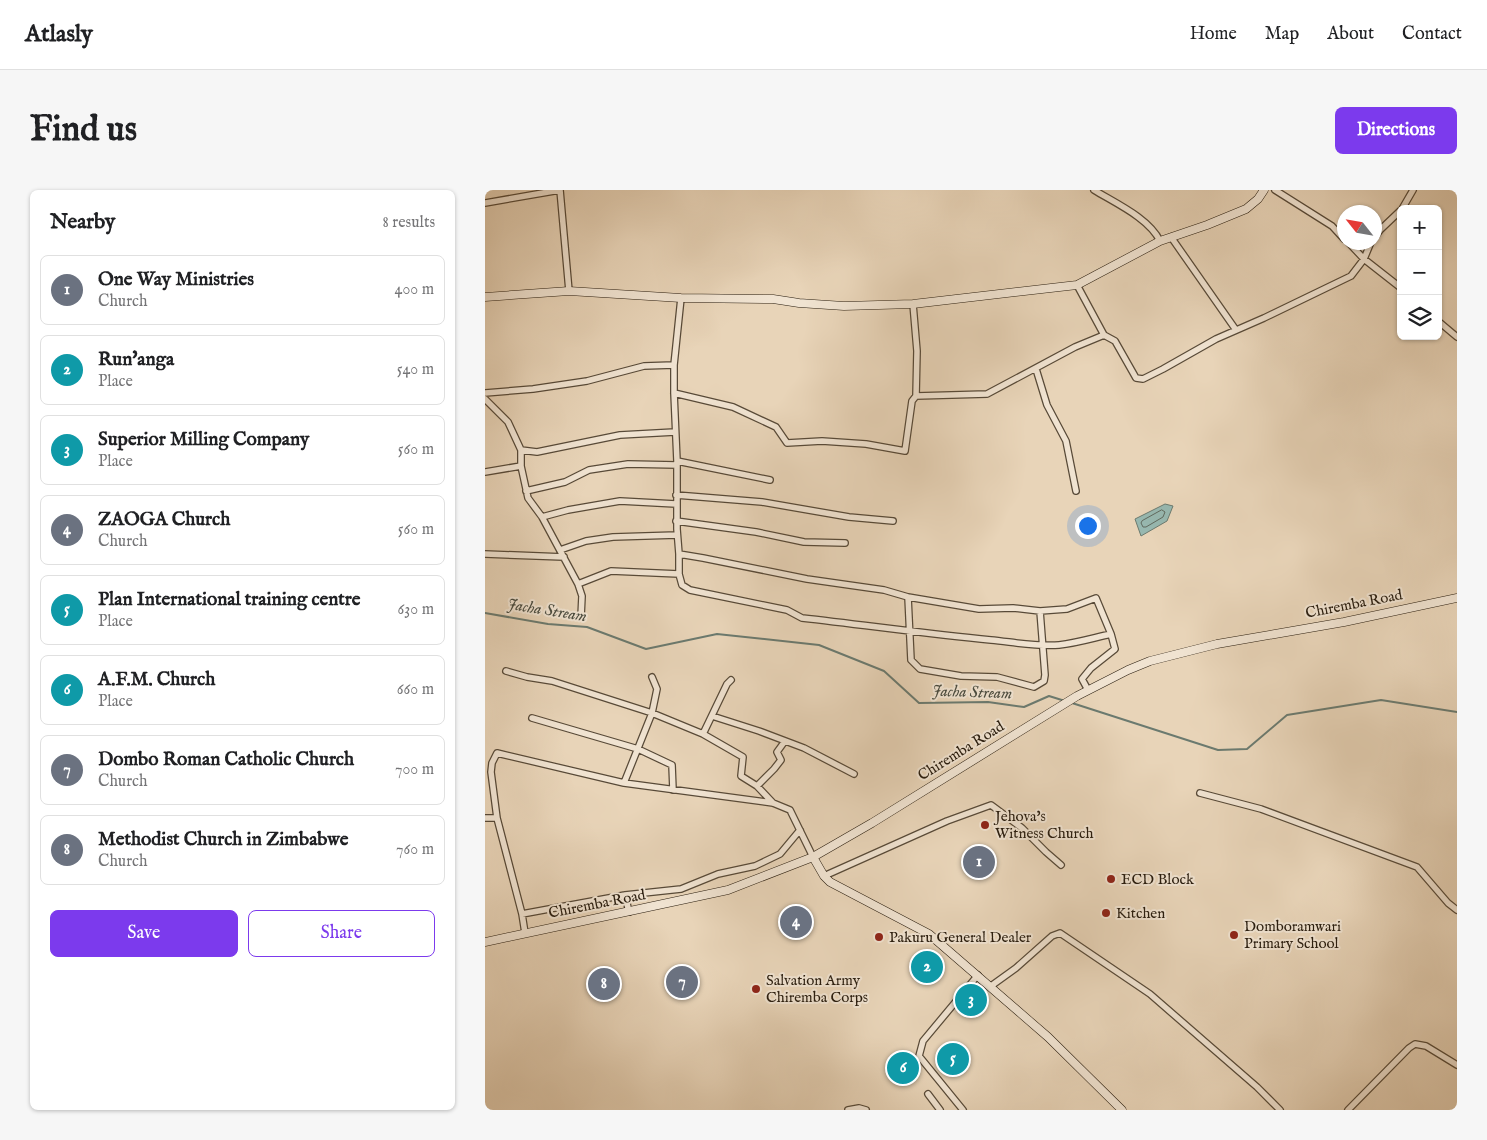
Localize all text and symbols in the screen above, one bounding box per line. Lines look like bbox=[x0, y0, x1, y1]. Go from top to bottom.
text: Atlasly bbox=[25, 19, 93, 50]
text: Home bbox=[1190, 23, 1237, 46]
text: Map bbox=[1265, 23, 1299, 46]
text: About bbox=[1327, 23, 1374, 46]
text: Contact bbox=[1402, 23, 1462, 46]
button: Directions bbox=[1335, 107, 1457, 154]
text: Find us bbox=[30, 108, 137, 153]
north arrow bbox=[1337, 205, 1382, 250]
map controls bbox=[1397, 205, 1442, 340]
button: + bbox=[1397, 205, 1442, 250]
text: Nearby bbox=[50, 209, 115, 236]
text: 8 results bbox=[383, 213, 435, 233]
button: − bbox=[1397, 250, 1442, 295]
text: One Way Ministries bbox=[98, 268, 254, 292]
text: 1 bbox=[64, 280, 70, 300]
text: 400 m bbox=[395, 280, 434, 300]
text: Church bbox=[98, 292, 147, 312]
button: layers bbox=[1397, 295, 1442, 340]
text: Run'anga bbox=[98, 348, 174, 372]
text: 2 bbox=[63, 360, 71, 380]
text: 540 m bbox=[397, 360, 434, 380]
text: Place bbox=[98, 372, 133, 392]
text: Superior Milling Company bbox=[98, 428, 309, 452]
text: 3 bbox=[64, 440, 70, 460]
text: 560 m bbox=[398, 440, 434, 460]
text: Place bbox=[98, 452, 133, 472]
text: ZAOGA Church bbox=[98, 508, 230, 532]
your location bbox=[1075, 513, 1101, 539]
text: 4 bbox=[63, 520, 71, 540]
text: 560 m bbox=[398, 520, 434, 540]
text: Church bbox=[98, 532, 147, 552]
street label: Chiremba Road bbox=[1304, 585, 1405, 623]
text: Plan International training centre bbox=[98, 588, 361, 612]
water label: Jacha Stream bbox=[506, 595, 588, 627]
text: 5 bbox=[64, 600, 70, 620]
text: 630 m bbox=[398, 600, 434, 620]
text: Place bbox=[98, 612, 133, 632]
text: A.F.M. Church bbox=[98, 668, 215, 692]
text: 6 bbox=[64, 680, 70, 700]
text: 660 m bbox=[397, 680, 434, 700]
water label: Jacha Stream bbox=[932, 682, 1012, 704]
text: Place bbox=[98, 692, 133, 712]
street label: Chiremba Road bbox=[914, 716, 1009, 785]
text: Dombo Roman Catholic Church bbox=[98, 748, 354, 772]
text: 7 bbox=[63, 760, 71, 780]
text: 700 m bbox=[395, 760, 434, 780]
text: Church bbox=[98, 772, 147, 792]
place label: Jehova's Witness Church bbox=[993, 807, 1093, 843]
marker: Jehova's Witness Church bbox=[979, 819, 991, 831]
text: Methodist Church in Zimbabwe bbox=[98, 828, 348, 852]
text: 8 bbox=[64, 840, 70, 860]
text: 760 m bbox=[396, 840, 434, 860]
pin: 1 bbox=[963, 843, 995, 881]
text: Church bbox=[98, 852, 147, 872]
place label: ECD Block bbox=[1121, 870, 1195, 889]
marker: ECD Block bbox=[1105, 873, 1117, 885]
street label: Chiremba Road bbox=[547, 885, 648, 923]
pin: 4 bbox=[780, 903, 812, 941]
place label: Kitchen bbox=[1116, 904, 1165, 923]
marker: Kitchen bbox=[1100, 907, 1112, 919]
button: Save bbox=[50, 910, 238, 957]
button: Share bbox=[248, 910, 435, 957]
place label: Domboramwari Primary School bbox=[1244, 917, 1341, 953]
place label: Pakuru General Dealer bbox=[889, 928, 1032, 947]
marker: Domboramwari Primary School bbox=[1228, 929, 1240, 941]
marker: Pakuru General Dealer bbox=[873, 931, 885, 943]
pin: 2 bbox=[911, 948, 943, 986]
pin: 7 bbox=[666, 963, 698, 1001]
pin: 8 bbox=[588, 965, 620, 1003]
place label: Salvation Army Chiremba Corps bbox=[766, 971, 868, 1007]
pin: 3 bbox=[955, 981, 987, 1019]
marker: Salvation Army Chiremba Corps bbox=[750, 983, 762, 995]
pin: 5 bbox=[937, 1040, 969, 1078]
pin: 6 bbox=[887, 1049, 919, 1087]

